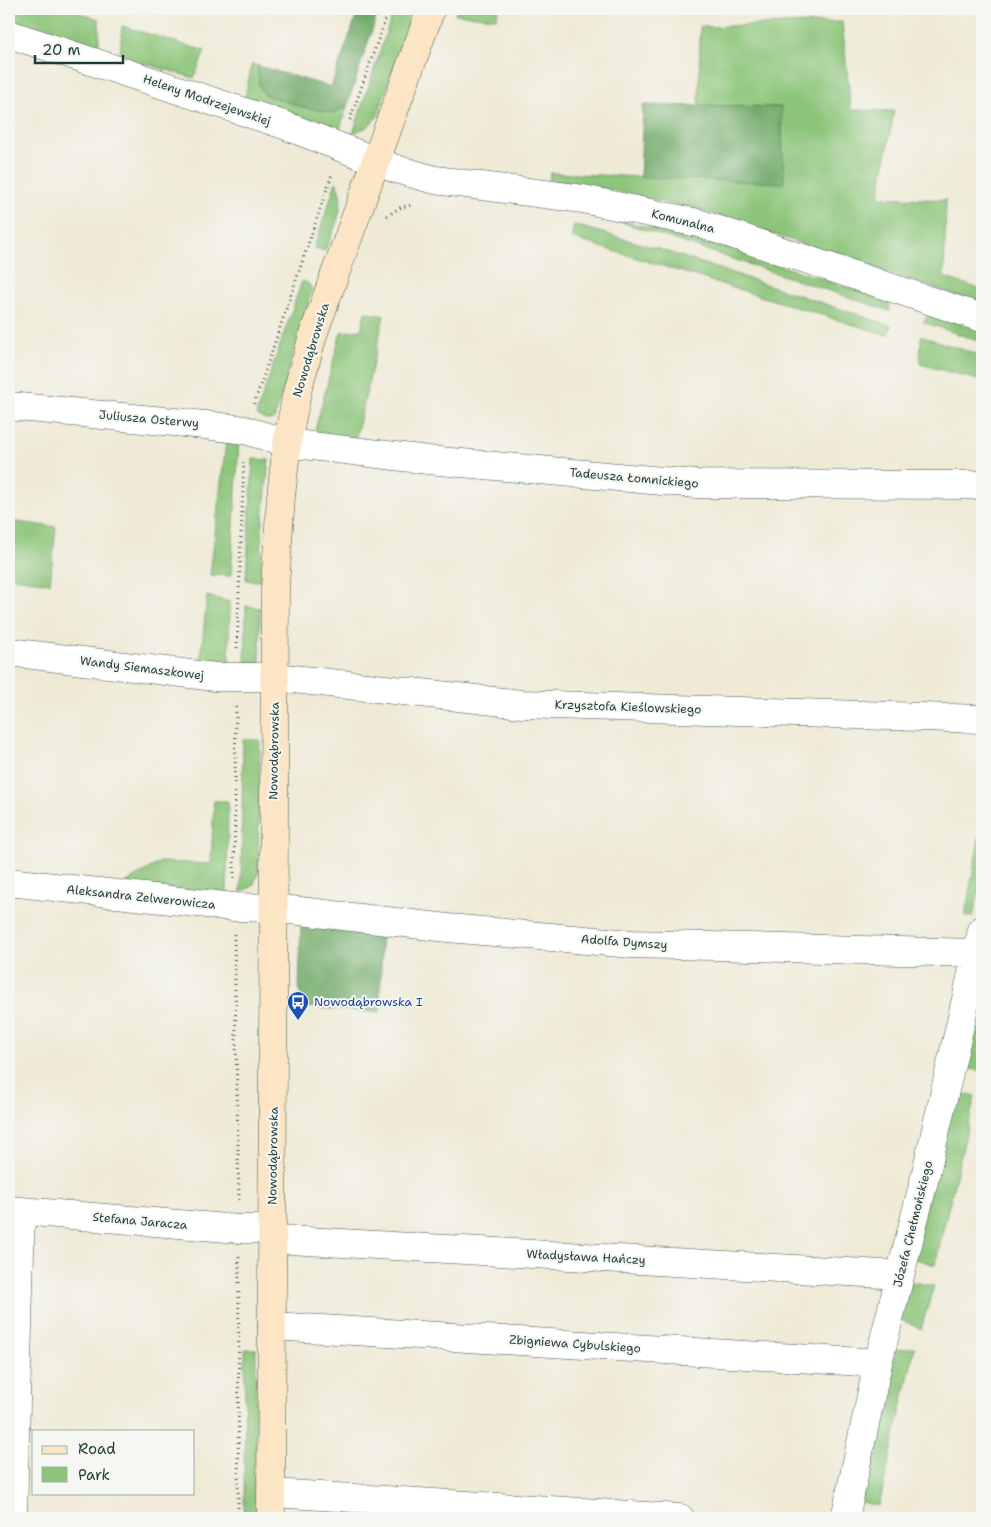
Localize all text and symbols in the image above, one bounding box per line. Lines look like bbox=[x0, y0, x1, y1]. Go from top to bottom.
scale bar bbox=[35, 32, 122, 64]
text: 20 m bbox=[42, 40, 81, 60]
street label: Heleny Modrzejewskiej bbox=[141, 71, 273, 129]
street label: Komunalna bbox=[650, 205, 717, 237]
street label: Nowodąbrowska bbox=[289, 300, 333, 399]
street label: Juliusza Osterwy bbox=[98, 407, 200, 431]
street label: Tadeusza Łomnickiego bbox=[569, 464, 699, 492]
street label: Wandy Siemaszkowej bbox=[79, 652, 205, 684]
street label: Krzysztofa Kieślowskiego bbox=[554, 696, 702, 718]
street label: Nowodąbrowska bbox=[265, 701, 283, 800]
street label: Aleksandra Zelwerowicza bbox=[66, 881, 217, 913]
street label: Adolfa Dymszy bbox=[580, 931, 668, 953]
bus stop icon: Nowodąbrowska I bbox=[286, 990, 310, 1021]
place label: Nowodąbrowska I bbox=[314, 994, 423, 1010]
street label: Nowodąbrowska bbox=[264, 1106, 282, 1205]
street label: Józefa Chełmońskiego bbox=[890, 1159, 936, 1289]
street label: Stefana Jaracza bbox=[92, 1209, 189, 1233]
street label: Władysława Hańczy bbox=[526, 1246, 646, 1268]
street label: Zbigniewa Cybulskiego bbox=[509, 1331, 641, 1357]
legend bbox=[32, 1430, 195, 1494]
text: Road bbox=[78, 1439, 116, 1459]
text: Park bbox=[78, 1465, 110, 1485]

